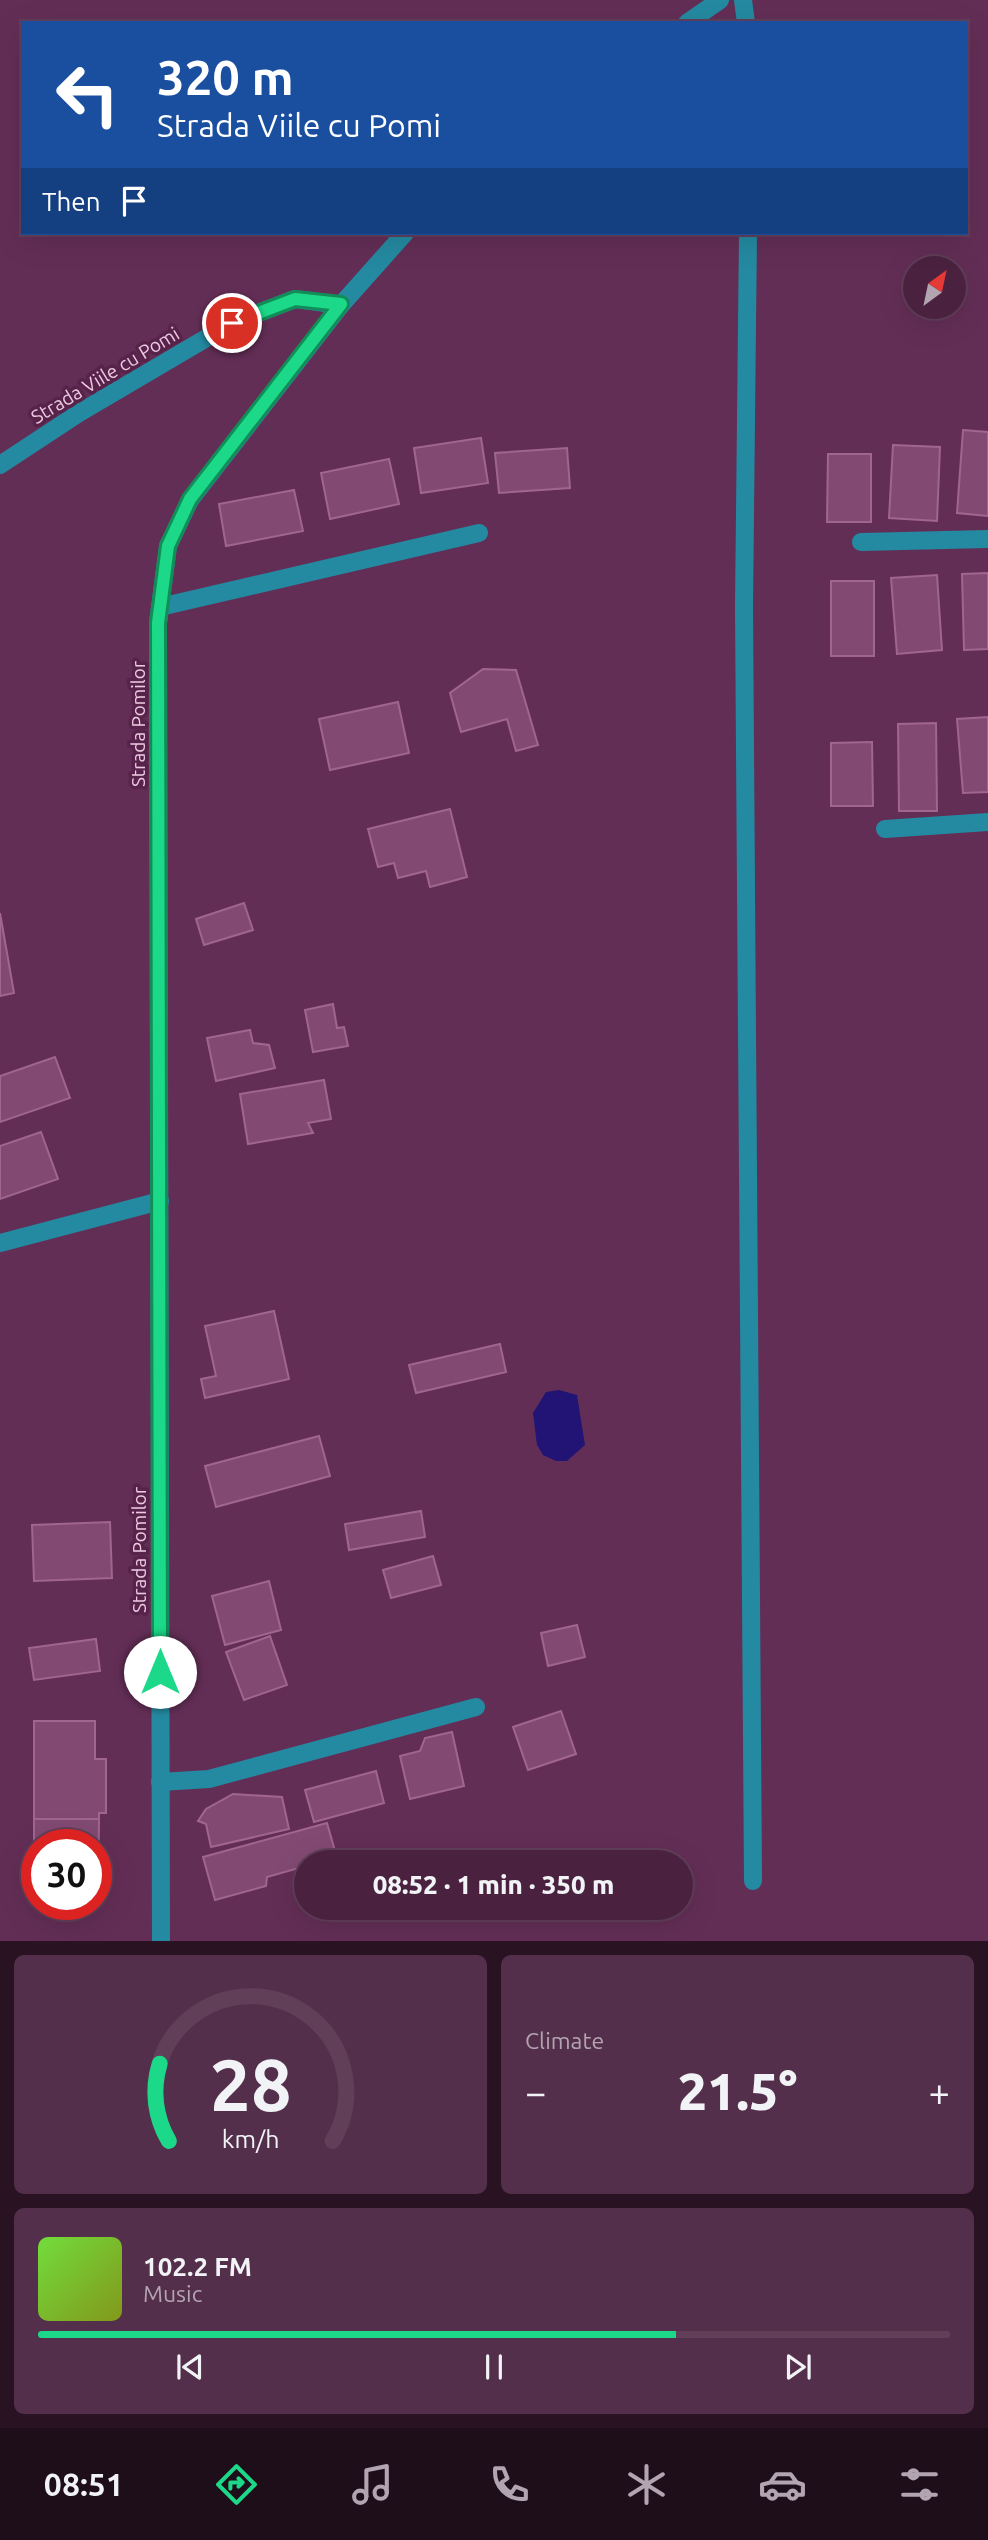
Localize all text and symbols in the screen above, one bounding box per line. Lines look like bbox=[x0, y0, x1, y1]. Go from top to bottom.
icon: left bbox=[42, 49, 133, 140]
text: 320 m bbox=[157, 49, 294, 104]
text: Strada Viile cu Pomi bbox=[157, 107, 441, 143]
icon: arrive bbox=[115, 182, 153, 220]
text: Then bbox=[42, 187, 101, 216]
north arrow bbox=[903, 256, 966, 318]
map controls bbox=[903, 256, 966, 319]
pin bbox=[202, 293, 262, 353]
icon: arrive bbox=[213, 304, 251, 342]
street label: Strada Viile cu Pomi bbox=[27, 322, 183, 428]
street label: Strada Pomilor bbox=[127, 661, 149, 787]
street label: Strada Pomilor bbox=[128, 1487, 150, 1613]
position arrow bbox=[123, 1635, 197, 1709]
speed limit sign: 30 bbox=[21, 1829, 112, 1920]
text: 08:52 · 1 min · 350 m bbox=[373, 1870, 614, 1899]
text: Climate bbox=[525, 2028, 604, 2053]
text: 28 bbox=[209, 2043, 292, 2125]
text: 21.5° bbox=[678, 2062, 797, 2120]
text: − bbox=[525, 2071, 546, 2113]
text: + bbox=[929, 2071, 950, 2113]
text: km/h bbox=[222, 2124, 279, 2152]
text: 102.2 FM bbox=[143, 2252, 252, 2281]
text: Music bbox=[143, 2281, 202, 2306]
icon: previous bbox=[171, 2348, 209, 2386]
icon: pause bbox=[475, 2348, 513, 2386]
icon: next bbox=[779, 2348, 817, 2386]
icon: directions bbox=[212, 2460, 261, 2509]
icon: music bbox=[348, 2460, 397, 2509]
icon: phone bbox=[485, 2460, 534, 2509]
icon: climate bbox=[622, 2460, 671, 2509]
icon: car bbox=[758, 2460, 807, 2509]
icon: filters bbox=[895, 2460, 944, 2509]
text: 08:51 bbox=[44, 2466, 124, 2502]

